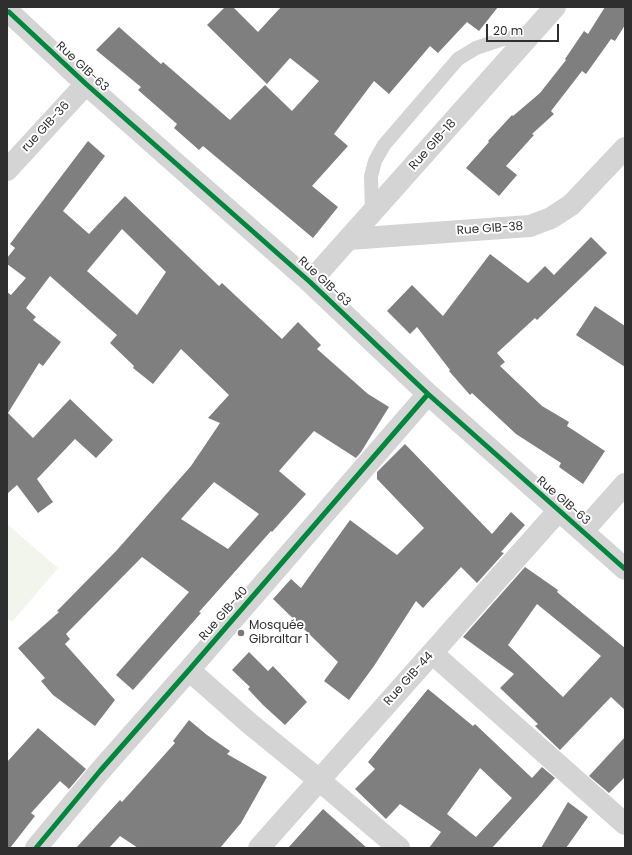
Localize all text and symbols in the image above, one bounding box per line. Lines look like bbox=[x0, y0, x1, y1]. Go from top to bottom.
scale bar bbox=[488, 16, 561, 42]
text: 20 m bbox=[493, 22, 523, 39]
street label: Rue GIB-63 bbox=[53, 39, 111, 95]
street label: rue GIB-36 bbox=[19, 99, 73, 155]
street label: Rue GIB-18 bbox=[406, 117, 460, 173]
street label: Rue GIB-38 bbox=[456, 219, 524, 239]
street label: Rue GIB-63 bbox=[295, 254, 353, 310]
street label: Rue GIB-63 bbox=[533, 474, 593, 528]
street label: Rue GIB-40 bbox=[197, 584, 251, 644]
place label: Mosquée Gibraltar 1 bbox=[249, 619, 309, 647]
marker: Mosquée Gibraltar 1 bbox=[236, 628, 246, 638]
street label: Rue GIB-44 bbox=[381, 649, 437, 709]

